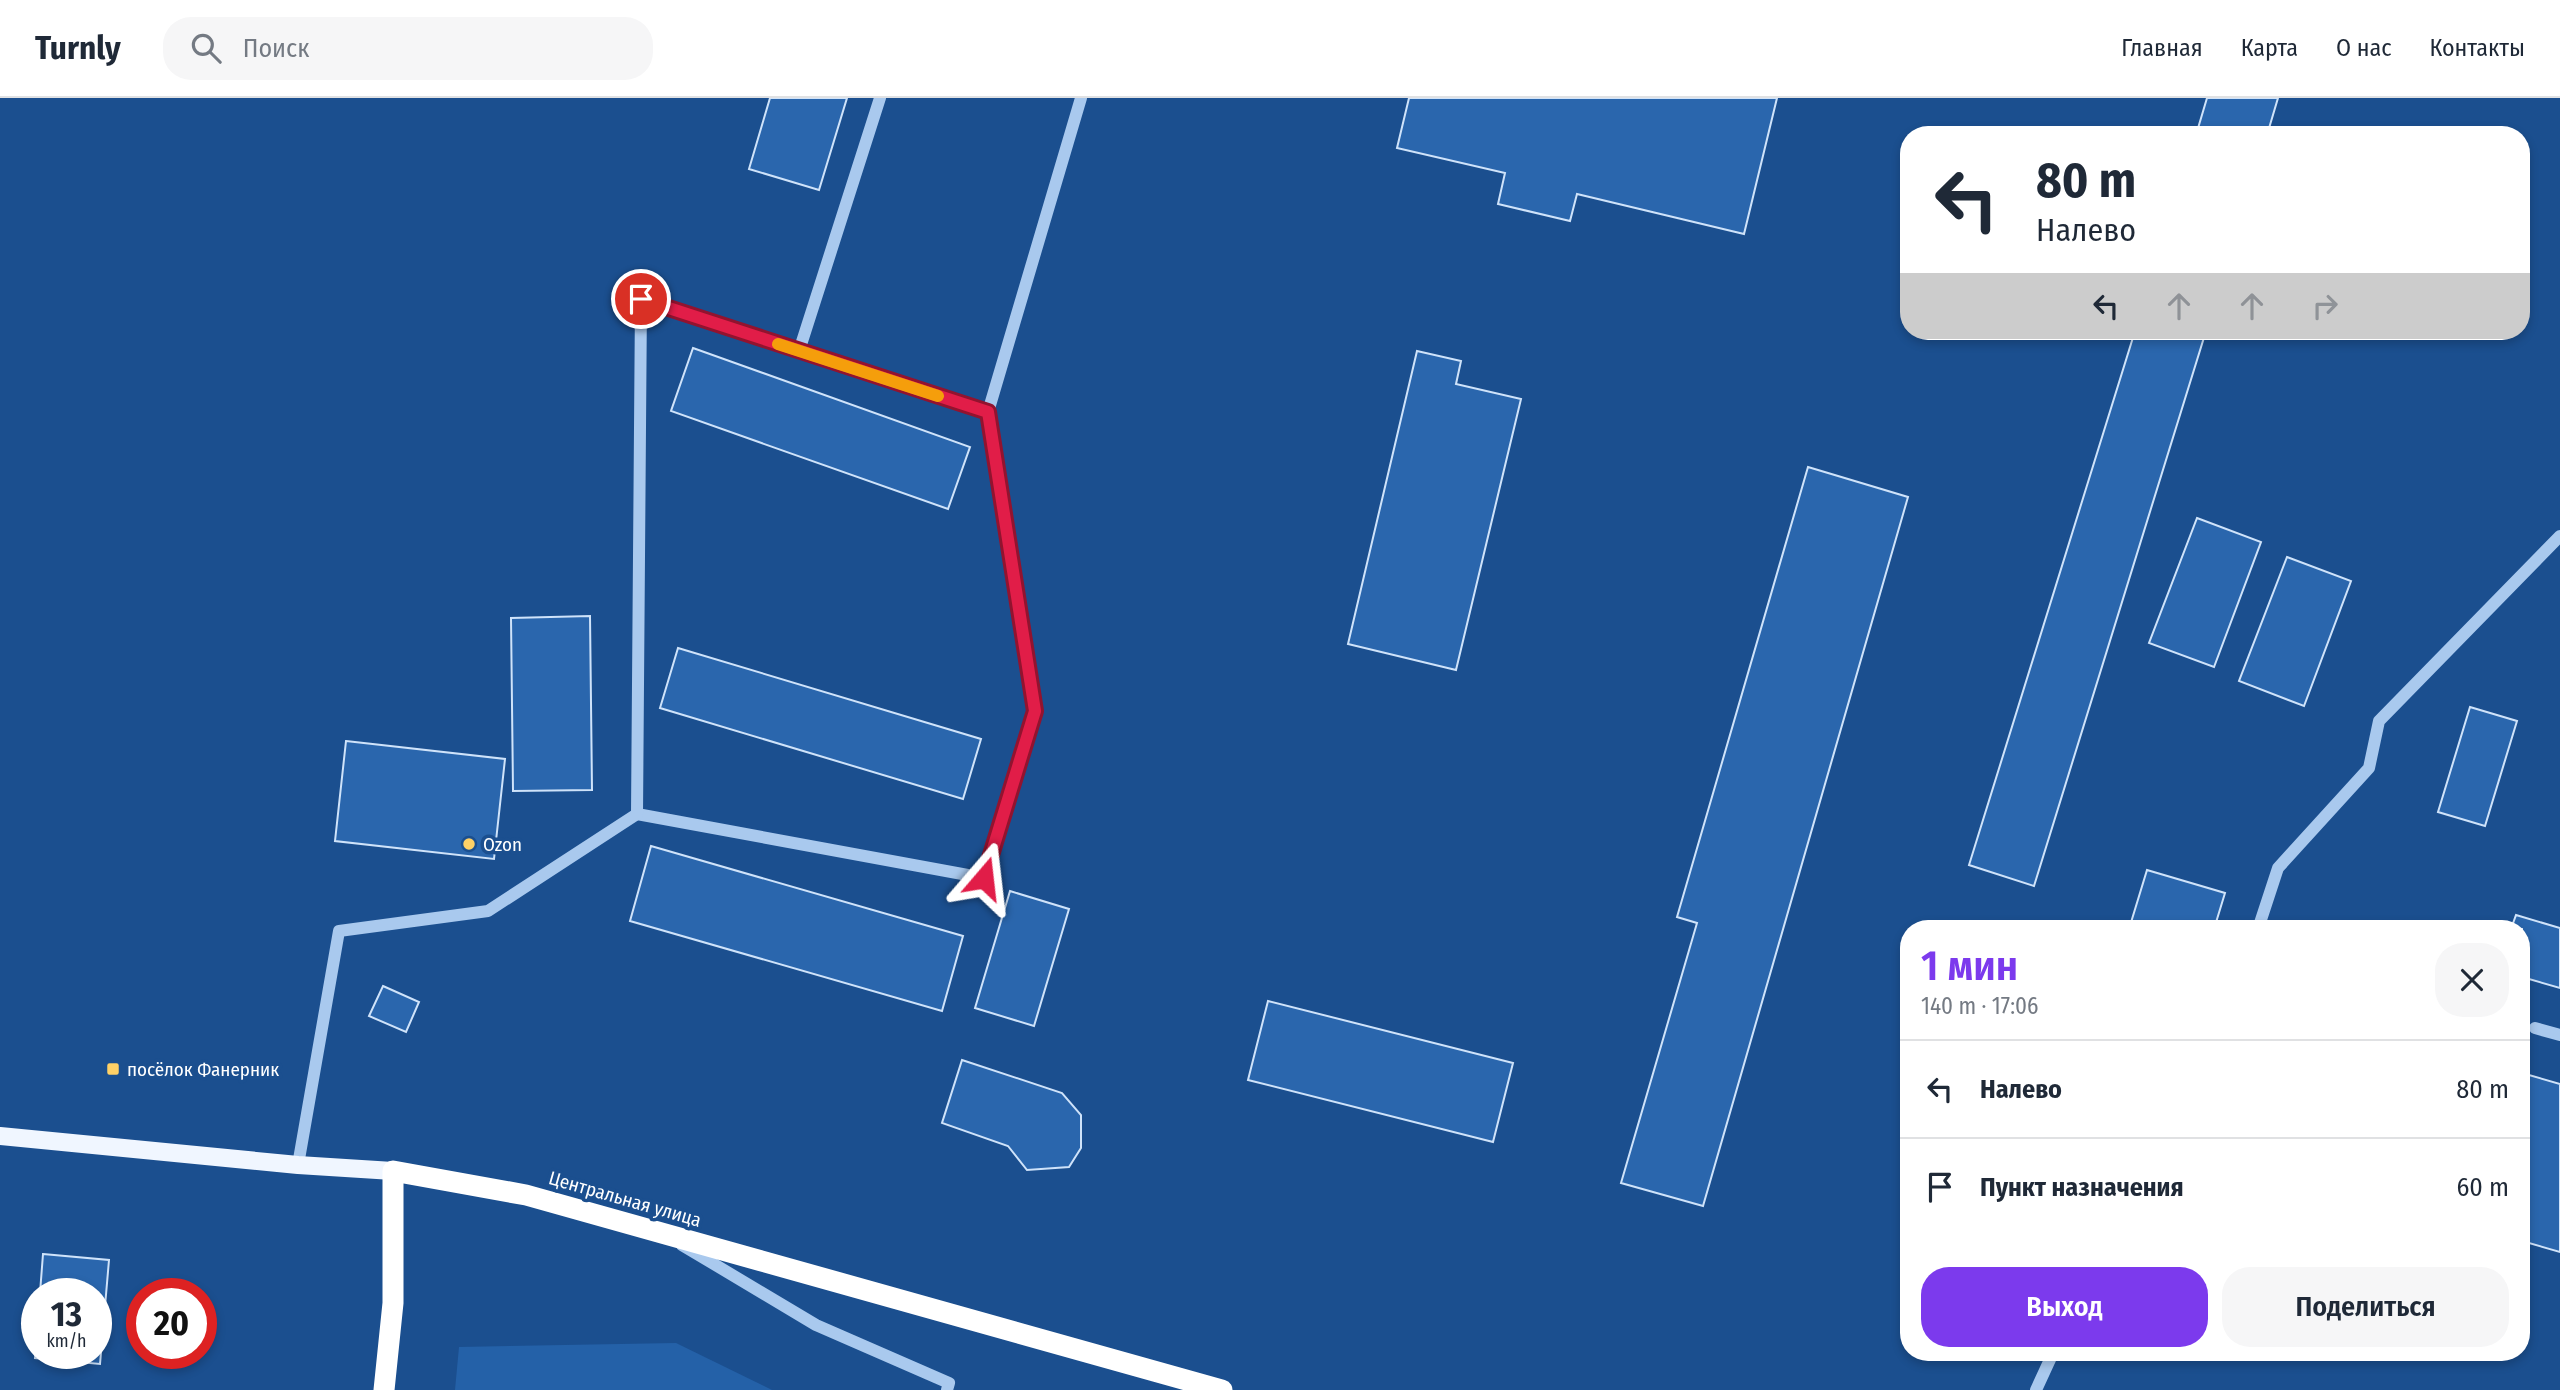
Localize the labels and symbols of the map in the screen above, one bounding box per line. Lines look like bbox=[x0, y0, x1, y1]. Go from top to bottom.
pin bbox=[611, 269, 671, 329]
place label: Ozon bbox=[483, 833, 522, 856]
marker: Ozon bbox=[461, 836, 477, 852]
position arrow bbox=[947, 841, 1021, 915]
place label: посёлок Фанерник bbox=[127, 1058, 279, 1081]
marker: посёлок Фанерник bbox=[105, 1061, 121, 1077]
street label: Центральная улица bbox=[546, 1166, 704, 1232]
speed limit sign: 20 bbox=[126, 1278, 217, 1369]

